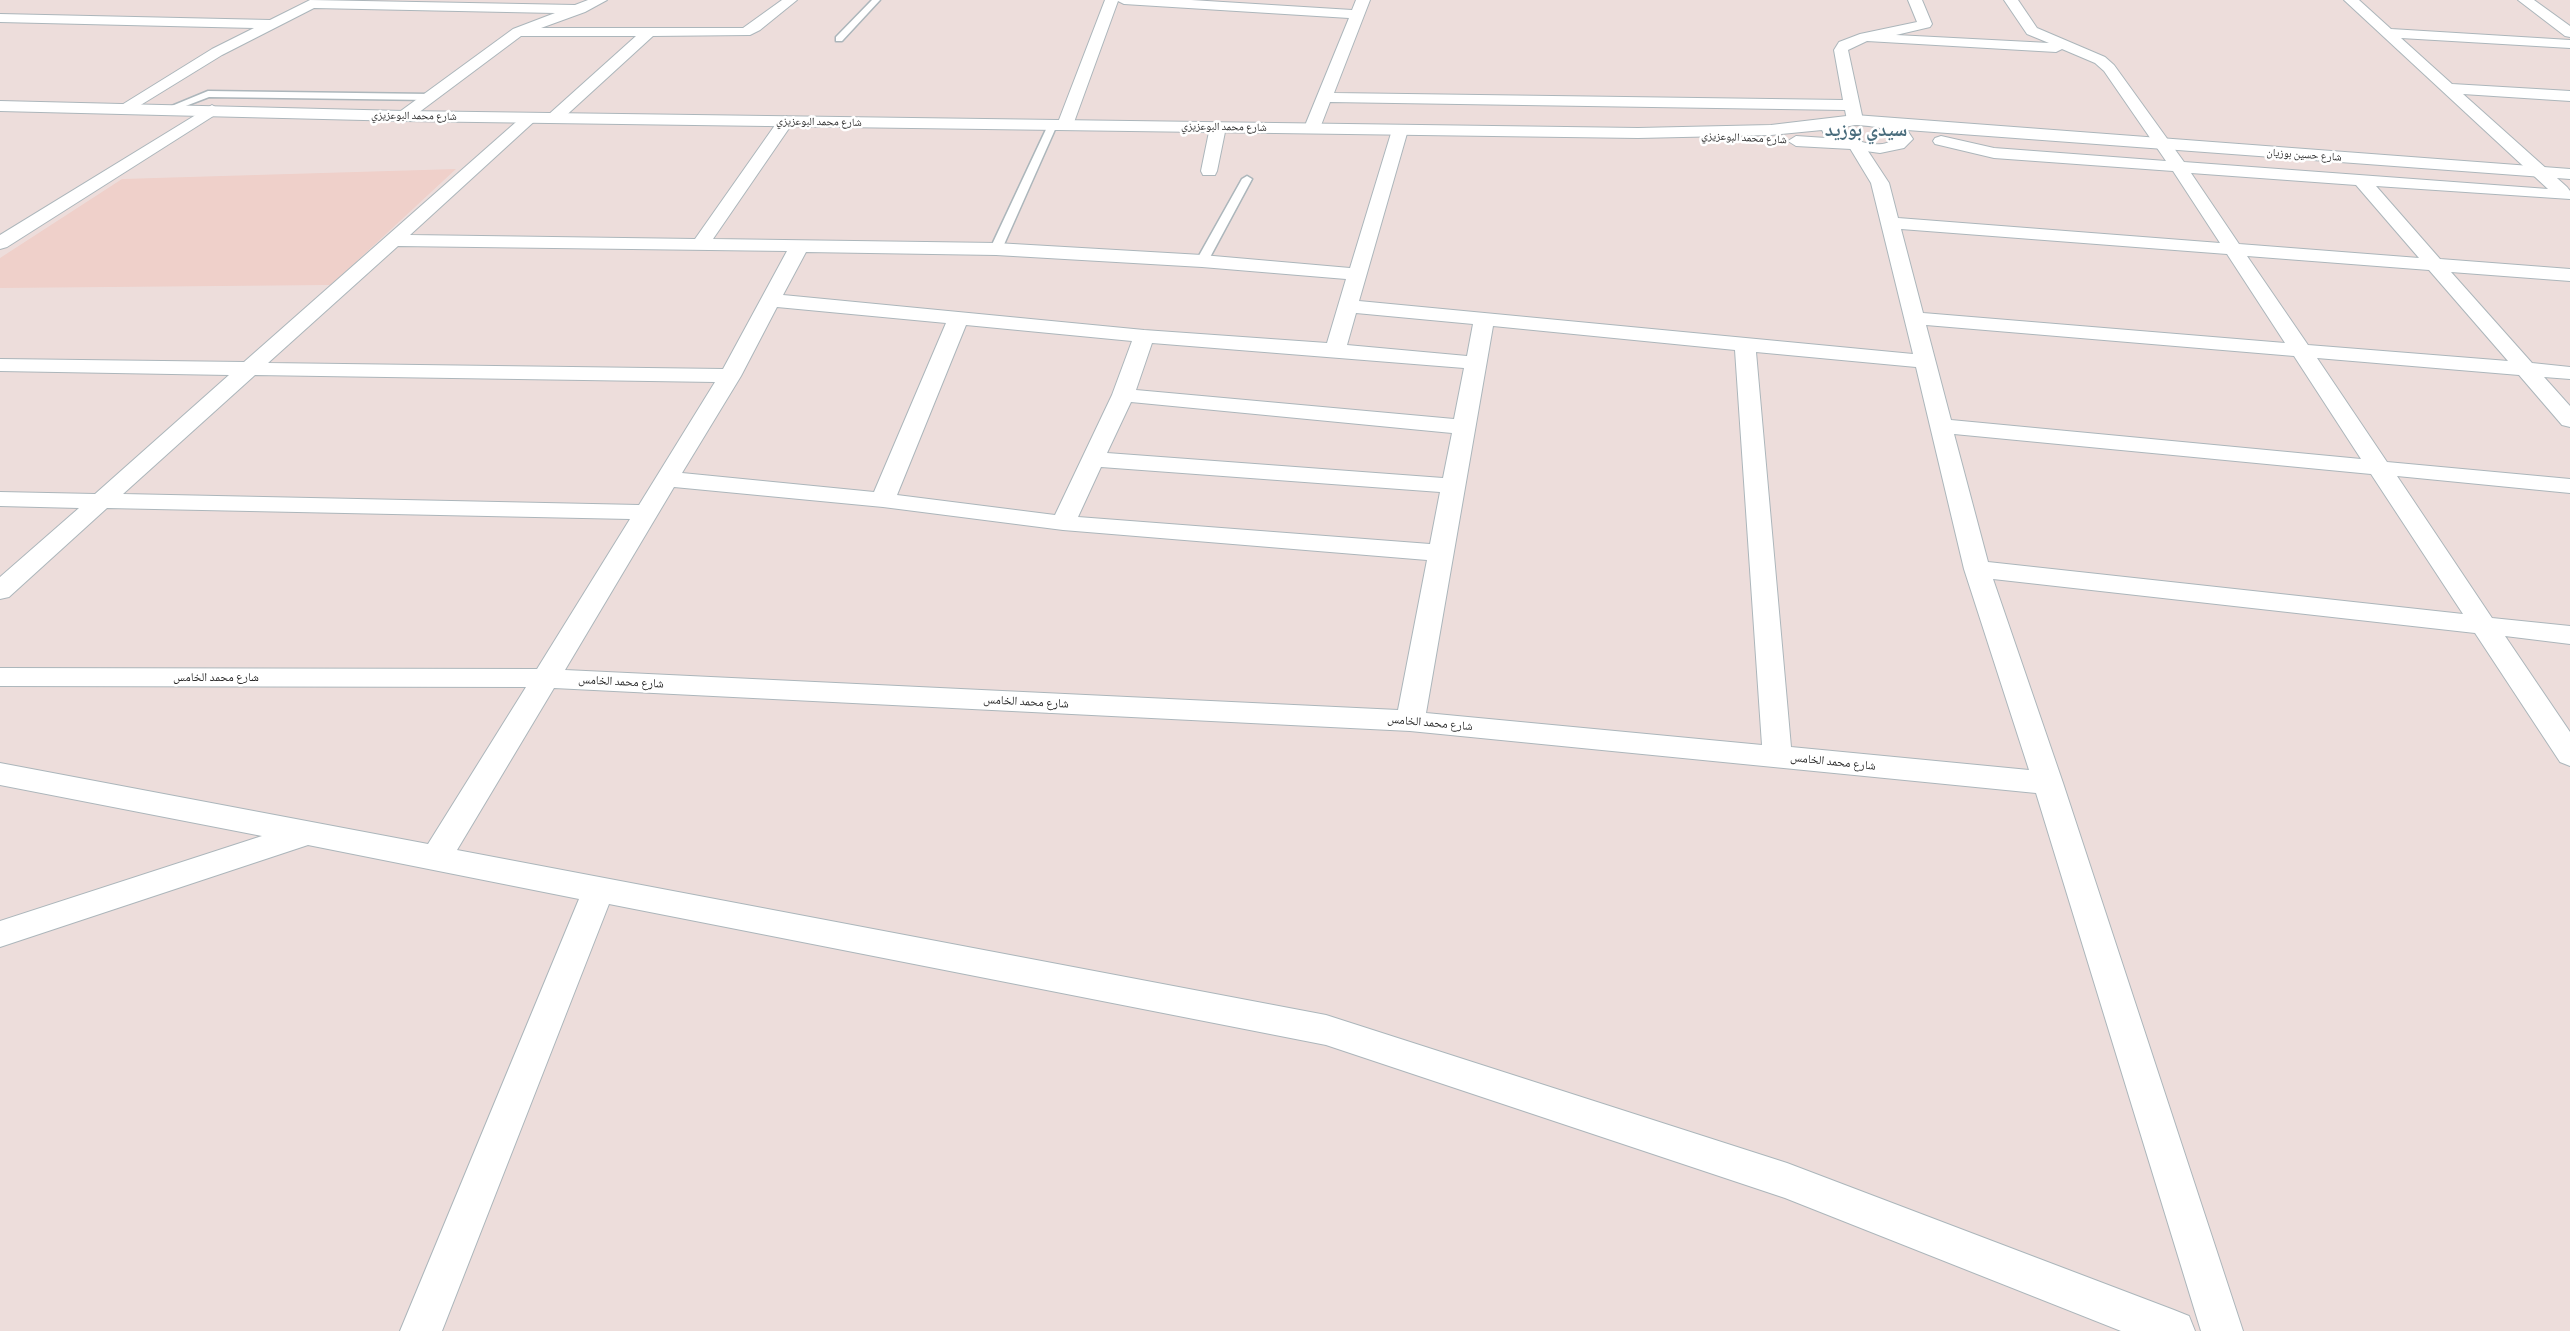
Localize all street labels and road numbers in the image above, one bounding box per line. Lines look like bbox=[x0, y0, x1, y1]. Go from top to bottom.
street label: شارع محمد البوعزيزي bbox=[371, 109, 457, 123]
street label: شارع محمد البوعزيزي bbox=[776, 115, 862, 129]
street label: شارع محمد البوعزيزي bbox=[1181, 120, 1267, 134]
street label: شارع محمد البوعزيزي bbox=[1701, 129, 1787, 147]
street label: شارع حسين بوزيان bbox=[2266, 146, 2342, 164]
street label: شارع محمد الخامس bbox=[173, 671, 259, 685]
street label: شارع محمد الخامس bbox=[578, 673, 664, 691]
street label: شارع محمد الخامس bbox=[983, 693, 1069, 711]
street label: شارع محمد الخامس bbox=[1387, 712, 1473, 734]
street label: شارع محمد الخامس bbox=[1790, 750, 1876, 774]

